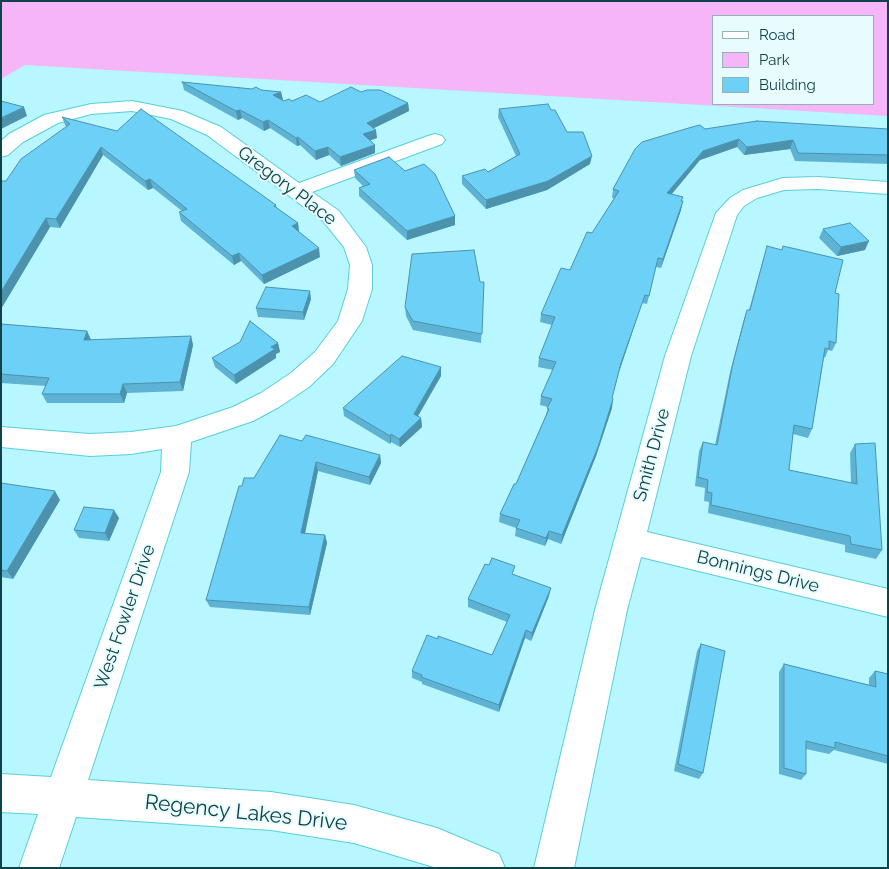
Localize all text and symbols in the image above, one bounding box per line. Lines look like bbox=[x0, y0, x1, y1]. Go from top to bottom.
legend bbox=[712, 15, 874, 105]
text: Road bbox=[759, 26, 795, 44]
text: Park bbox=[759, 51, 790, 69]
text: Building bbox=[759, 76, 816, 94]
street label: Gregory Place bbox=[233, 142, 341, 230]
street label: Smith Drive bbox=[629, 406, 675, 504]
street label: West Fowler Drive bbox=[90, 542, 160, 692]
street label: Bonnings Drive bbox=[695, 546, 821, 598]
street label: Regency Lakes Drive bbox=[143, 790, 349, 836]

